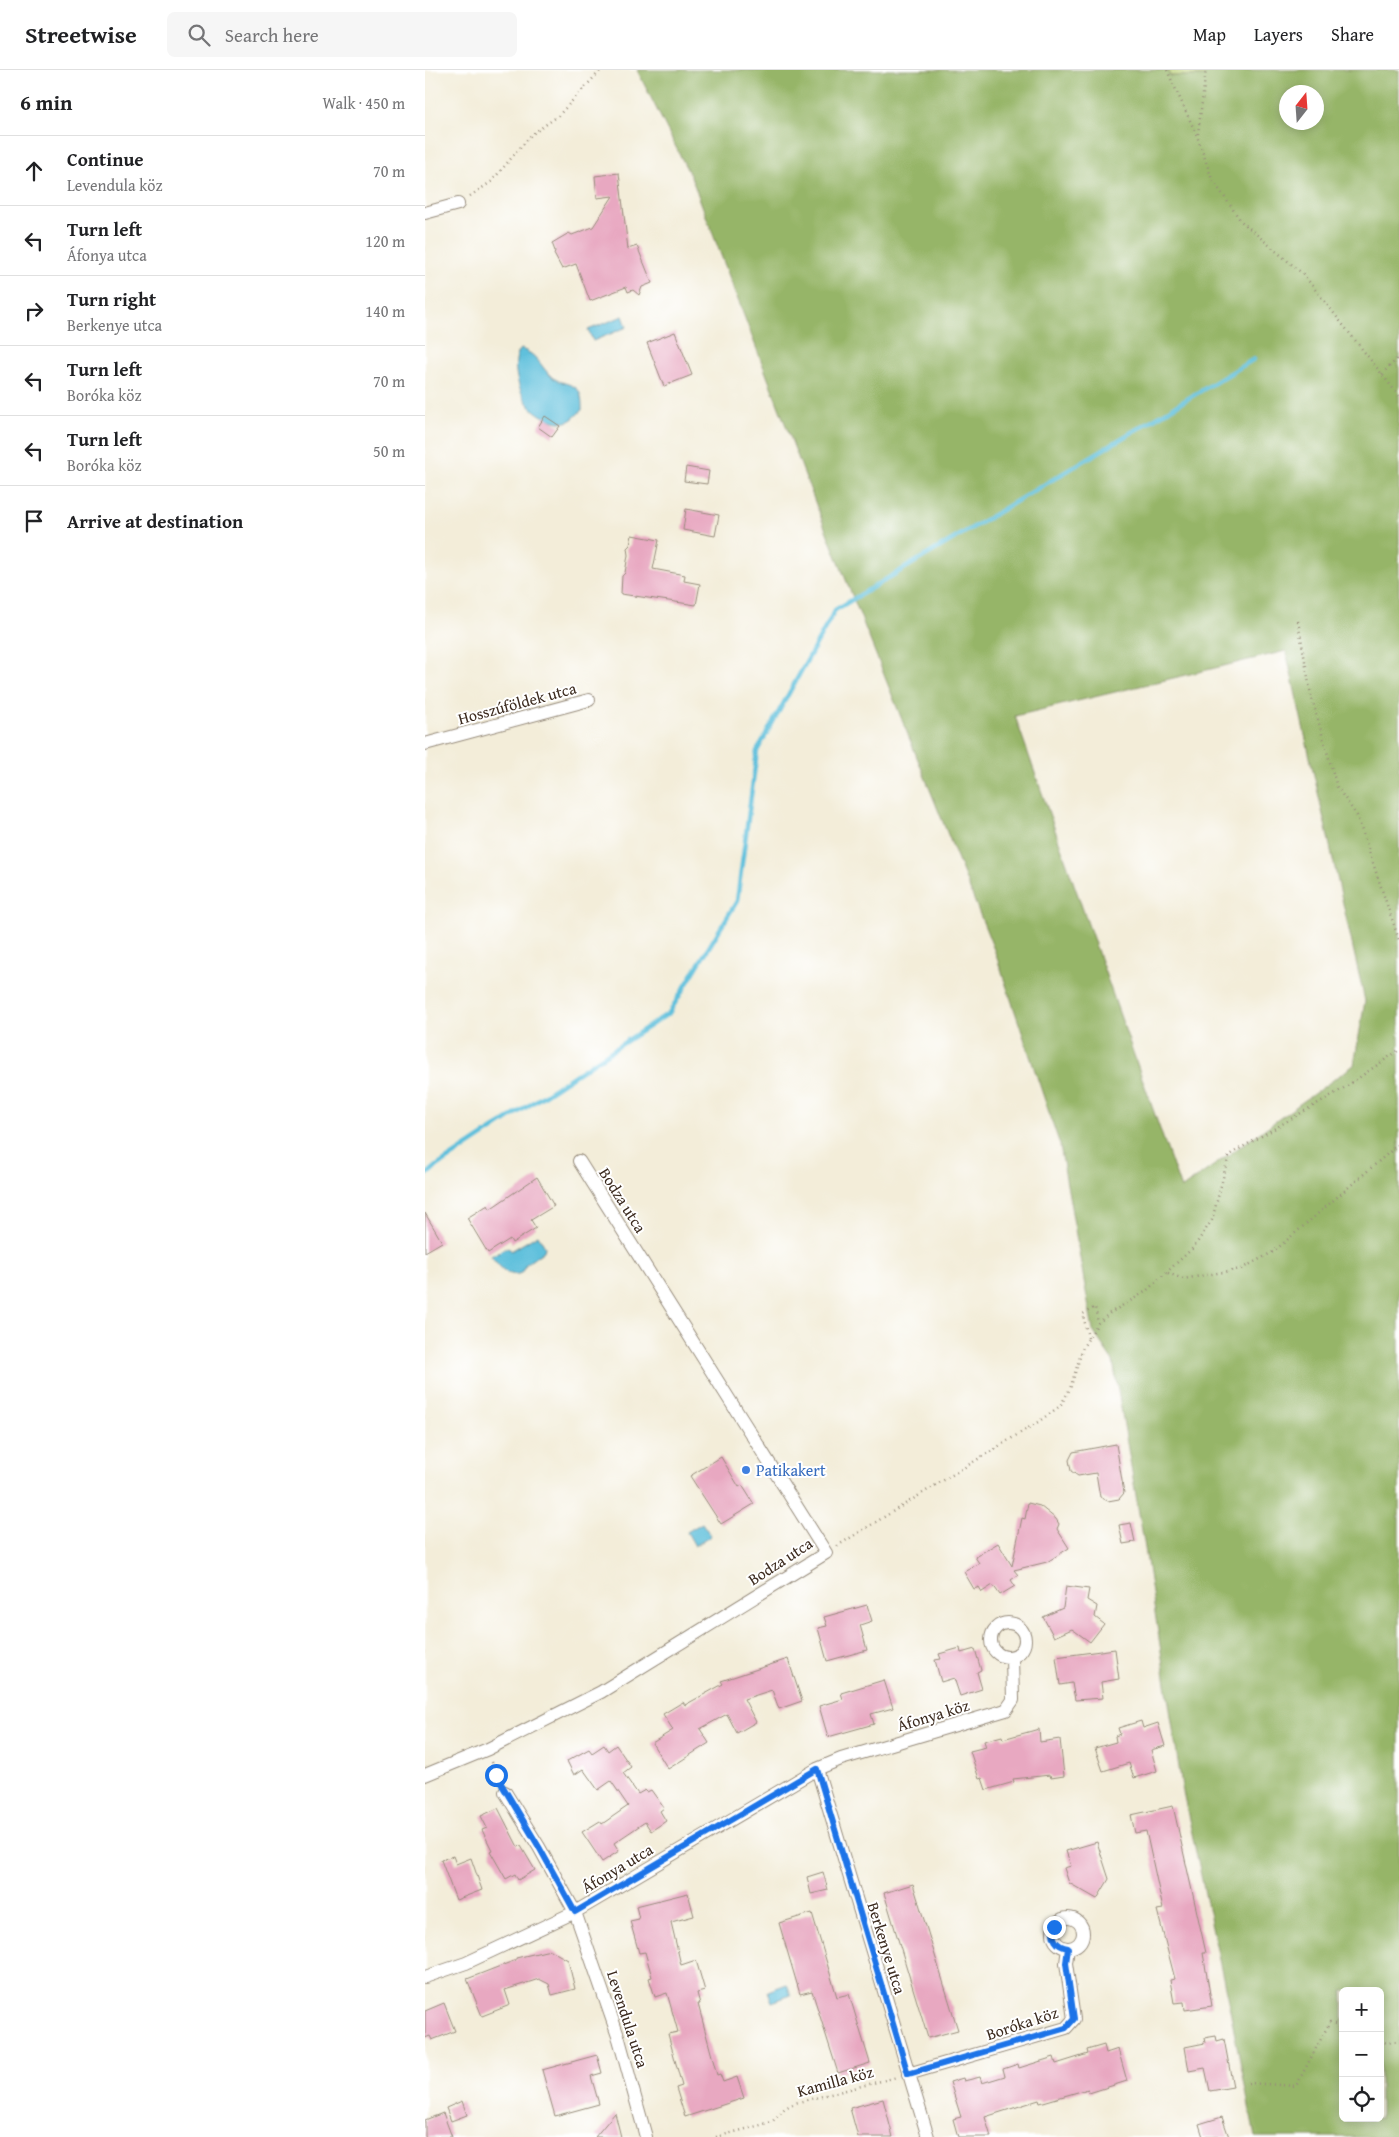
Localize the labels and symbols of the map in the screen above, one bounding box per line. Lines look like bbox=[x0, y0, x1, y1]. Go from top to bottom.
north arrow bbox=[1279, 85, 1324, 130]
street label: Hosszúföldek utca bbox=[455, 676, 579, 730]
street label: Bodza utca bbox=[594, 1163, 653, 1238]
place label: Patikakert bbox=[756, 1458, 826, 1482]
marker: Patikakert bbox=[740, 1464, 752, 1476]
street label: Bodza utca bbox=[743, 1531, 817, 1591]
street label: Áfonya köz bbox=[894, 1693, 972, 1737]
route start bbox=[485, 1764, 508, 1787]
street label: Áfonya utca bbox=[577, 1837, 658, 1899]
street label: Berkenye utca bbox=[862, 1899, 913, 1997]
route end bbox=[1043, 1916, 1066, 1939]
street label: Levendula utca bbox=[601, 1967, 655, 2071]
street label: Boróka köz bbox=[983, 2000, 1061, 2046]
street label: Kamilla köz bbox=[794, 2059, 876, 2103]

